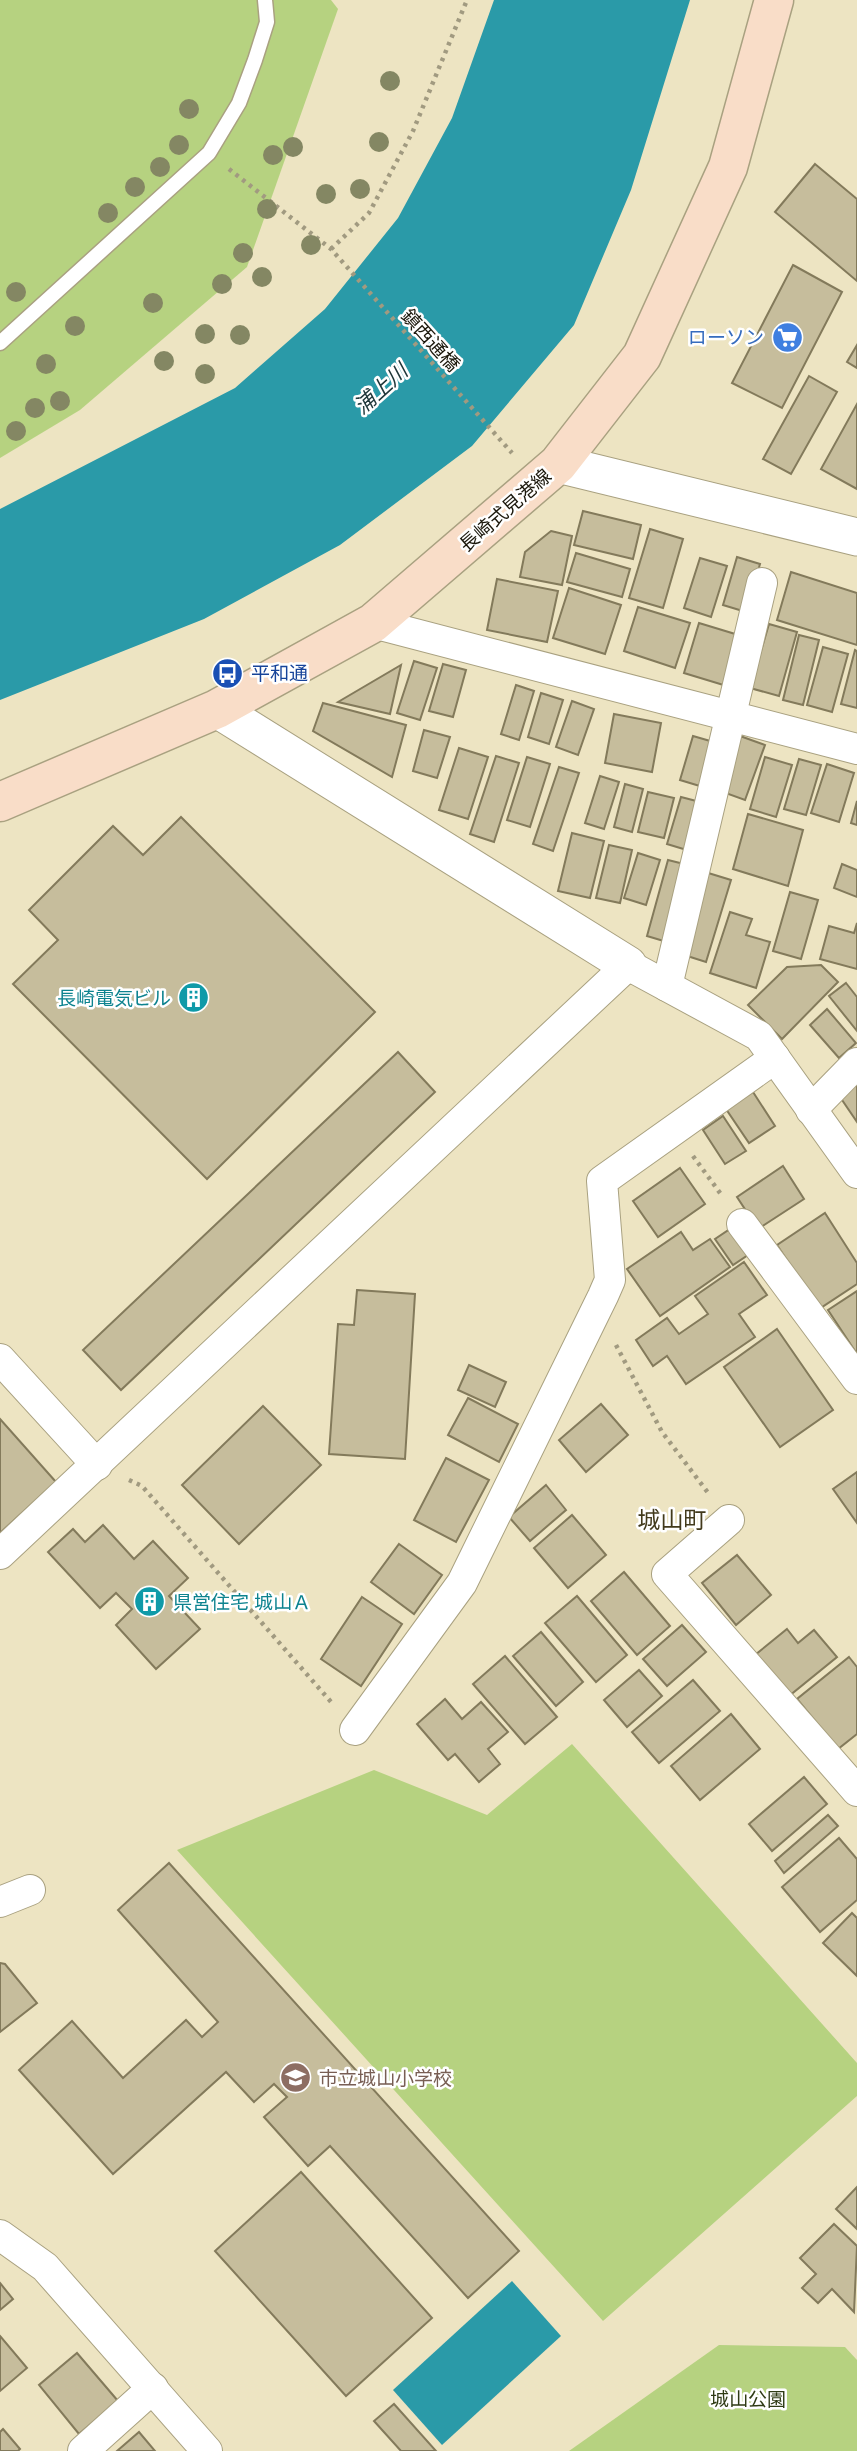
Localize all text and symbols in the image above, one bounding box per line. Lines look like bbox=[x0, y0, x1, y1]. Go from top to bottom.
street label: 鎮西通橋 bbox=[397, 304, 465, 376]
supermarket icon: ローソン bbox=[770, 320, 804, 354]
place label: ローソン bbox=[688, 326, 764, 349]
water label: 浦上川 bbox=[349, 357, 414, 419]
street label: 長崎式見港線 bbox=[455, 464, 556, 556]
bus stop icon: 平和通 bbox=[211, 656, 245, 690]
place label: 平和通 bbox=[251, 662, 308, 685]
building icon: 長崎電気ビル bbox=[177, 981, 211, 1015]
place label: 長崎電気ビル bbox=[57, 987, 171, 1010]
district label: 城山町 bbox=[638, 1506, 707, 1534]
building icon: 県営住宅 城山Ａ bbox=[133, 1585, 167, 1619]
place label: 県営住宅 城山Ａ bbox=[173, 1591, 311, 1614]
school or university icon: 市立城山小学校 bbox=[279, 2061, 313, 2095]
place label: 市立城山小学校 bbox=[319, 2067, 452, 2090]
park label: 城山公園 bbox=[710, 2388, 786, 2411]

